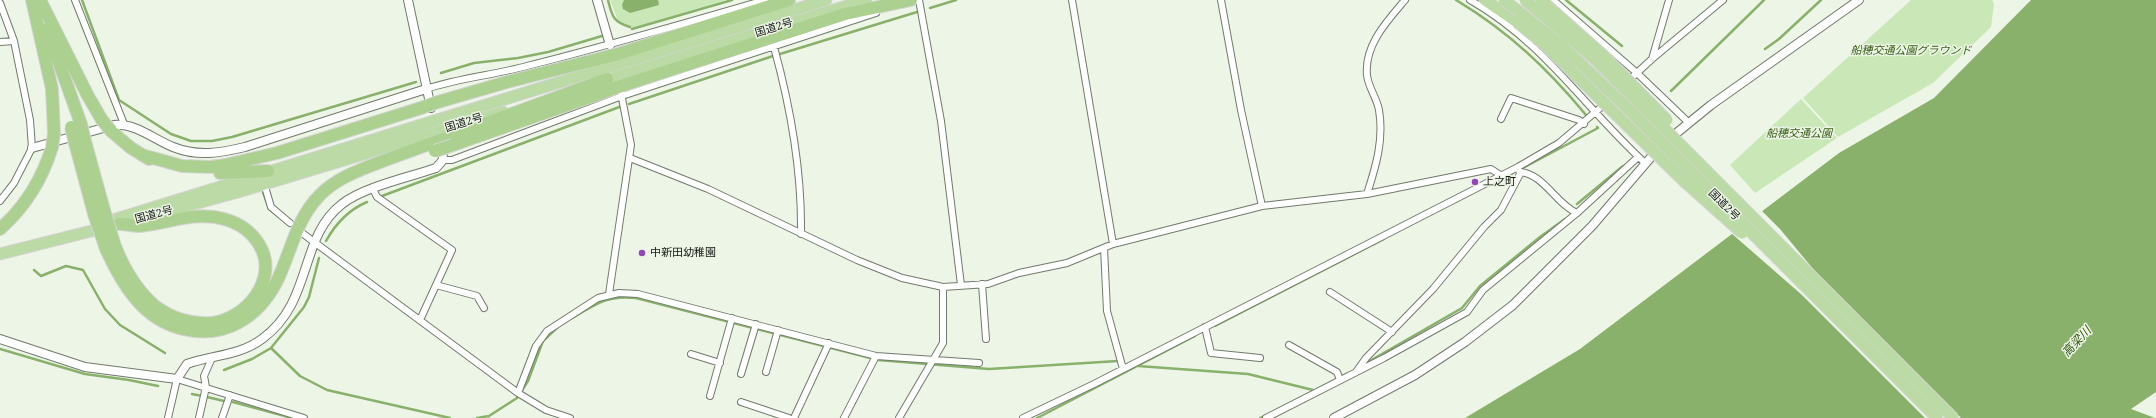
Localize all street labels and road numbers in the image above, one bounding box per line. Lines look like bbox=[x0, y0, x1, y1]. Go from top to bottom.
street label: 国道2号 bbox=[753, 16, 795, 40]
street label: 国道2号 bbox=[443, 111, 485, 135]
street label: 国道2号 bbox=[1705, 186, 1743, 224]
street label: 国道2号 bbox=[133, 204, 175, 226]

